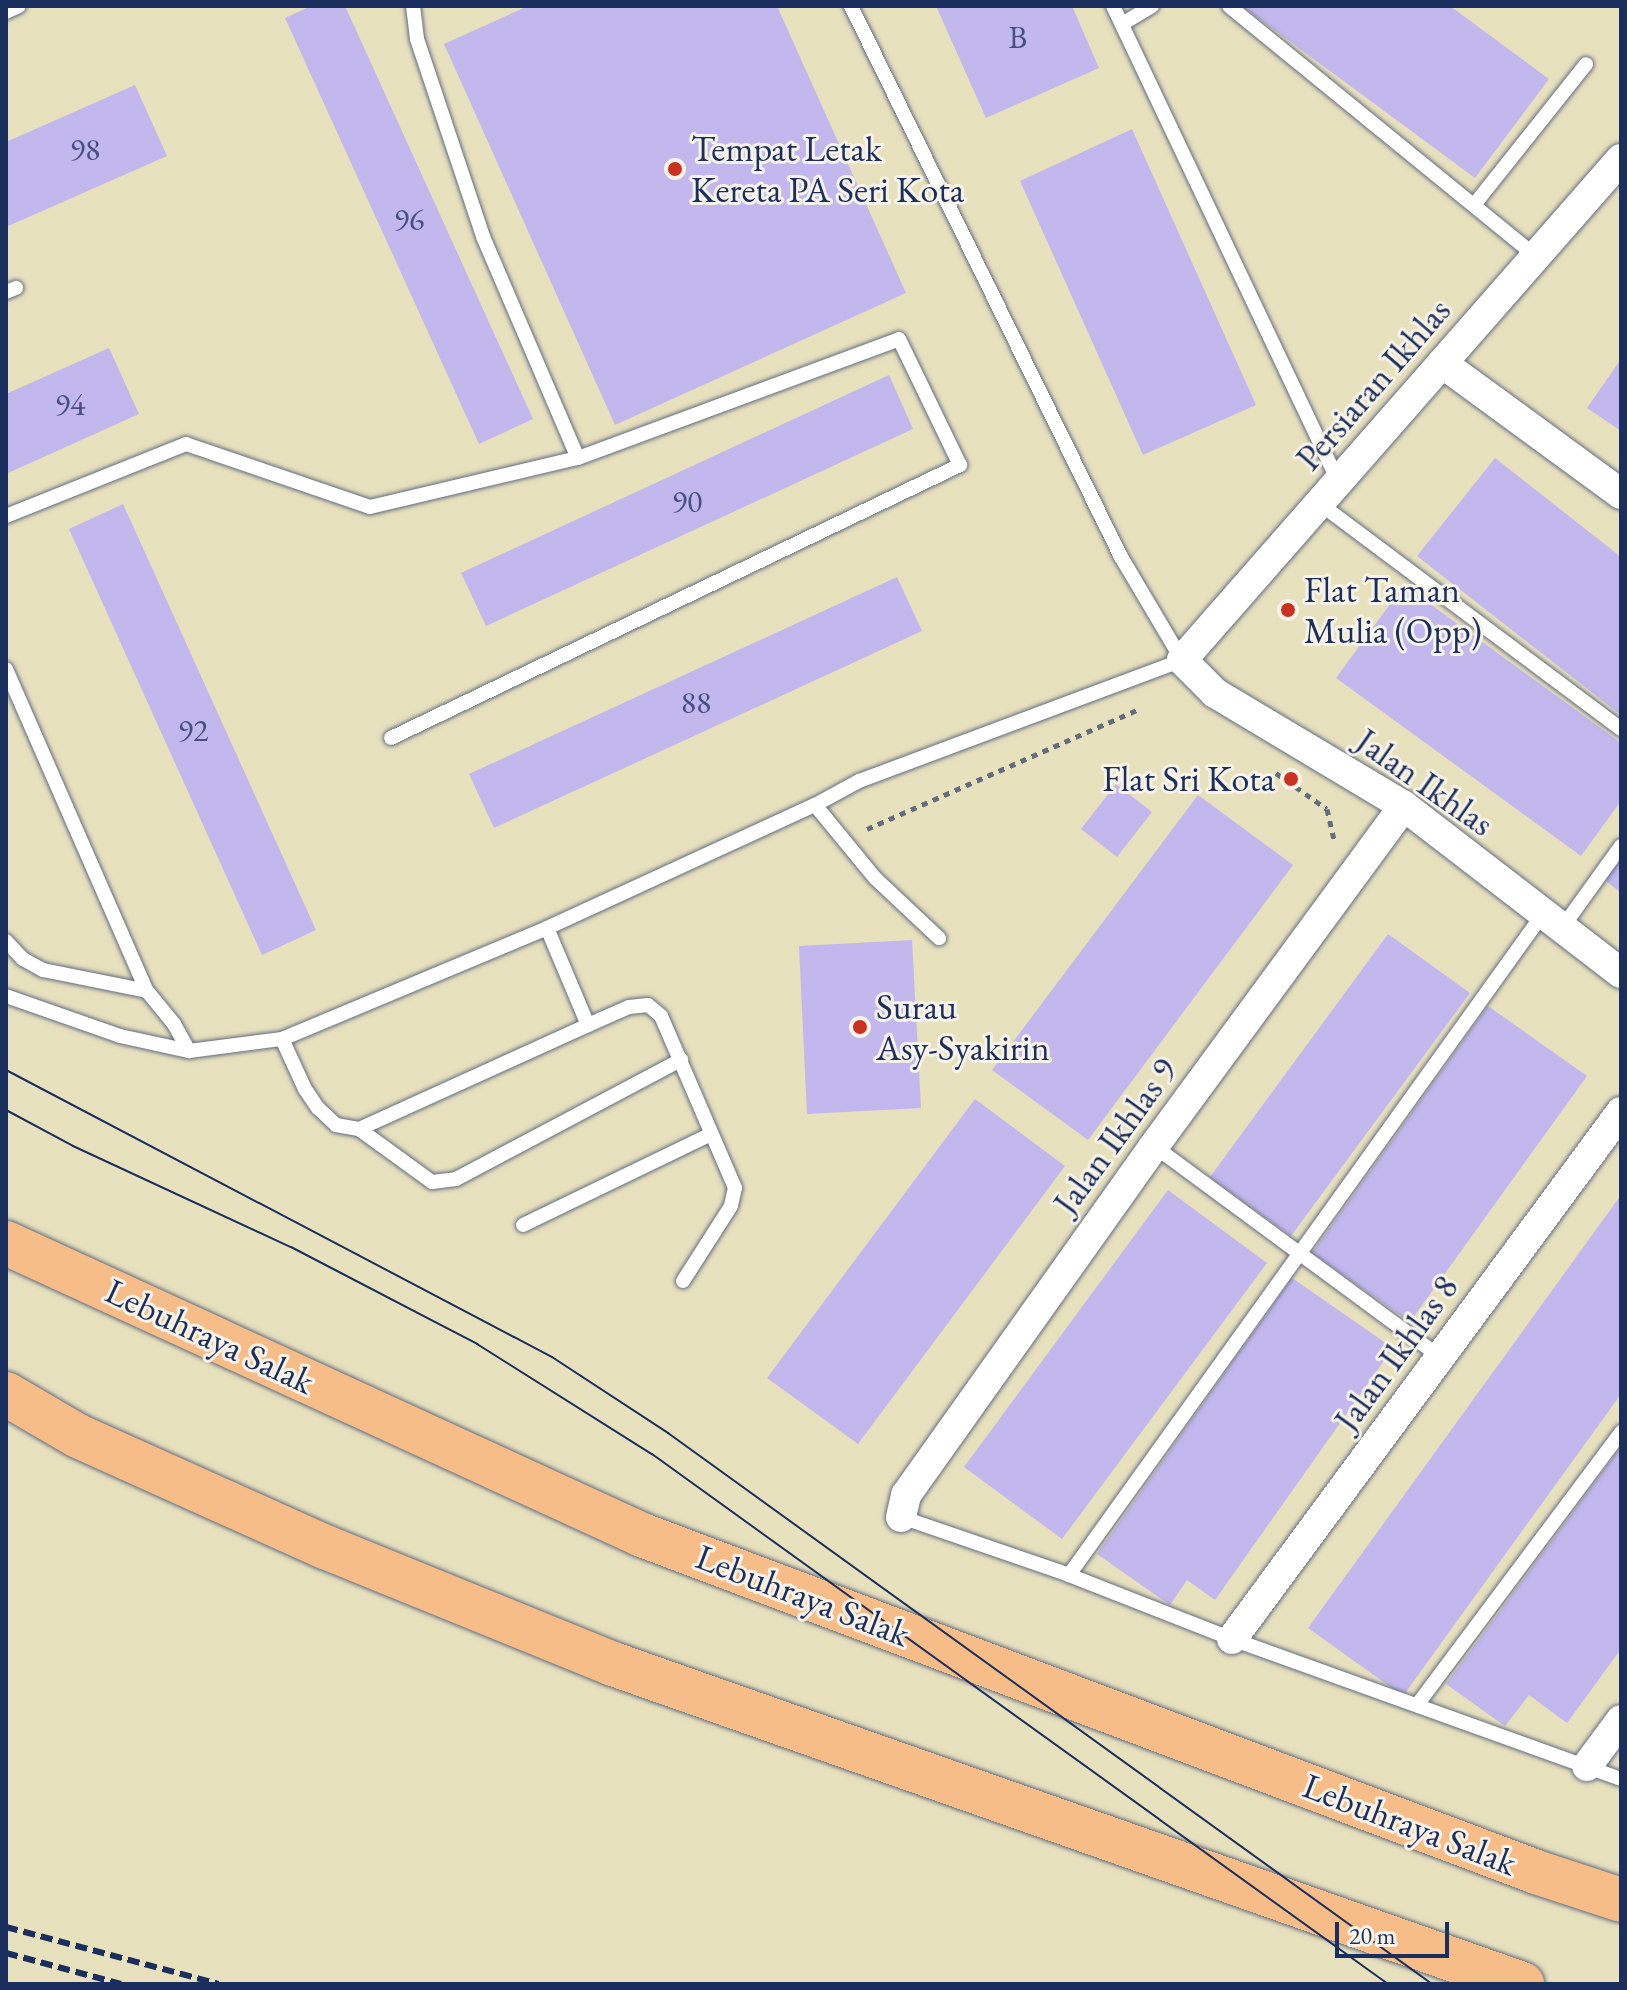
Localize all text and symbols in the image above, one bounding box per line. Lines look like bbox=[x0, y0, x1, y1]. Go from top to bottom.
house number: B bbox=[1009, 18, 1027, 56]
place label: Tempat Letak Kereta PA Seri Kota bbox=[691, 126, 964, 211]
house number: 98 bbox=[70, 130, 100, 168]
marker: Tempat Letak Kereta PA Seri Kota bbox=[666, 160, 684, 178]
house number: 96 bbox=[394, 200, 424, 238]
street label: Persiaran Ikhlas bbox=[1287, 289, 1459, 479]
house number: 94 bbox=[55, 385, 85, 423]
house number: 90 bbox=[672, 482, 702, 520]
place label: Flat Taman Mulia (Opp) bbox=[1304, 567, 1482, 652]
marker: Flat Taman Mulia (Opp) bbox=[1279, 601, 1297, 619]
house number: 88 bbox=[681, 683, 711, 721]
house number: 92 bbox=[178, 711, 208, 749]
street label: Jalan Ikhlas bbox=[1348, 719, 1502, 845]
place label: Flat Sri Kota bbox=[1102, 757, 1275, 801]
marker: Flat Sri Kota bbox=[1282, 770, 1300, 788]
place label: Surau Asy-Syakirin bbox=[876, 984, 1050, 1069]
marker: Surau Asy-Syakirin bbox=[851, 1018, 869, 1036]
street label: Jalan Ikhlas 9 bbox=[1044, 1049, 1186, 1223]
street label: Jalan Ikhlas 8 bbox=[1325, 1266, 1467, 1440]
street label: Lebuhraya Salak bbox=[99, 1269, 321, 1403]
street label: Lebuhraya Salak bbox=[690, 1535, 916, 1655]
street label: Lebuhraya Salak bbox=[1297, 1764, 1523, 1884]
scale bar bbox=[1339, 1906, 1453, 1956]
text: 20 m bbox=[1349, 1920, 1396, 1951]

